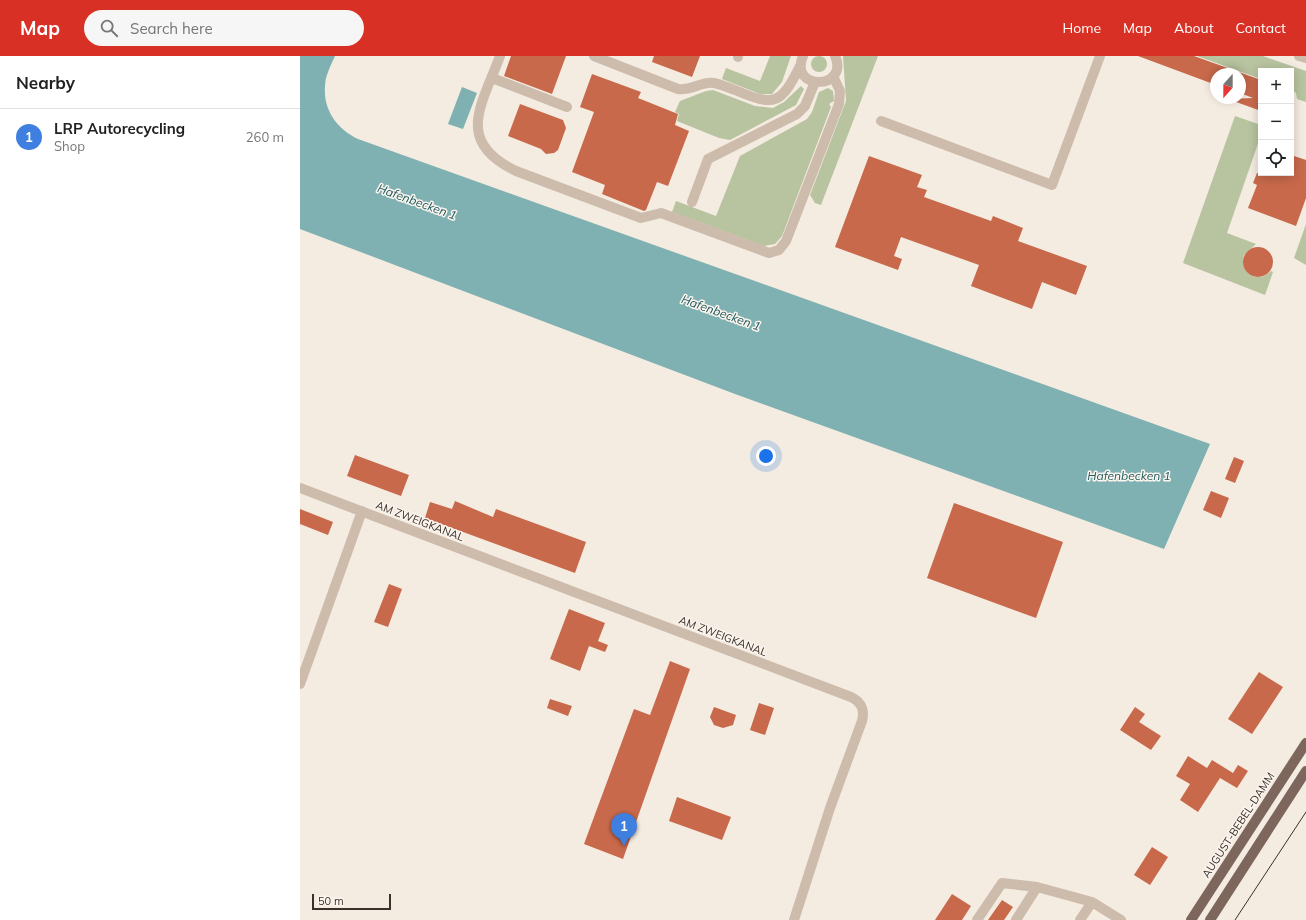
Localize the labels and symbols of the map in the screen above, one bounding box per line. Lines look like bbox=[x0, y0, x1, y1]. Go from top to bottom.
north arrow bbox=[1210, 68, 1246, 104]
water label: Hafenbecken 1 bbox=[375, 180, 459, 223]
water label: Hafenbecken 1 bbox=[679, 291, 763, 334]
your location bbox=[756, 446, 776, 466]
water label: Hafenbecken 1 bbox=[1087, 468, 1171, 483]
street label: AM ZWEIGKANAL bbox=[374, 498, 466, 544]
street label: AM ZWEIGKANAL bbox=[677, 613, 769, 659]
street label: AUGUST-BEBEL-DAMM bbox=[1199, 770, 1277, 880]
pin: 1 bbox=[611, 813, 637, 846]
scale bar bbox=[312, 892, 391, 911]

